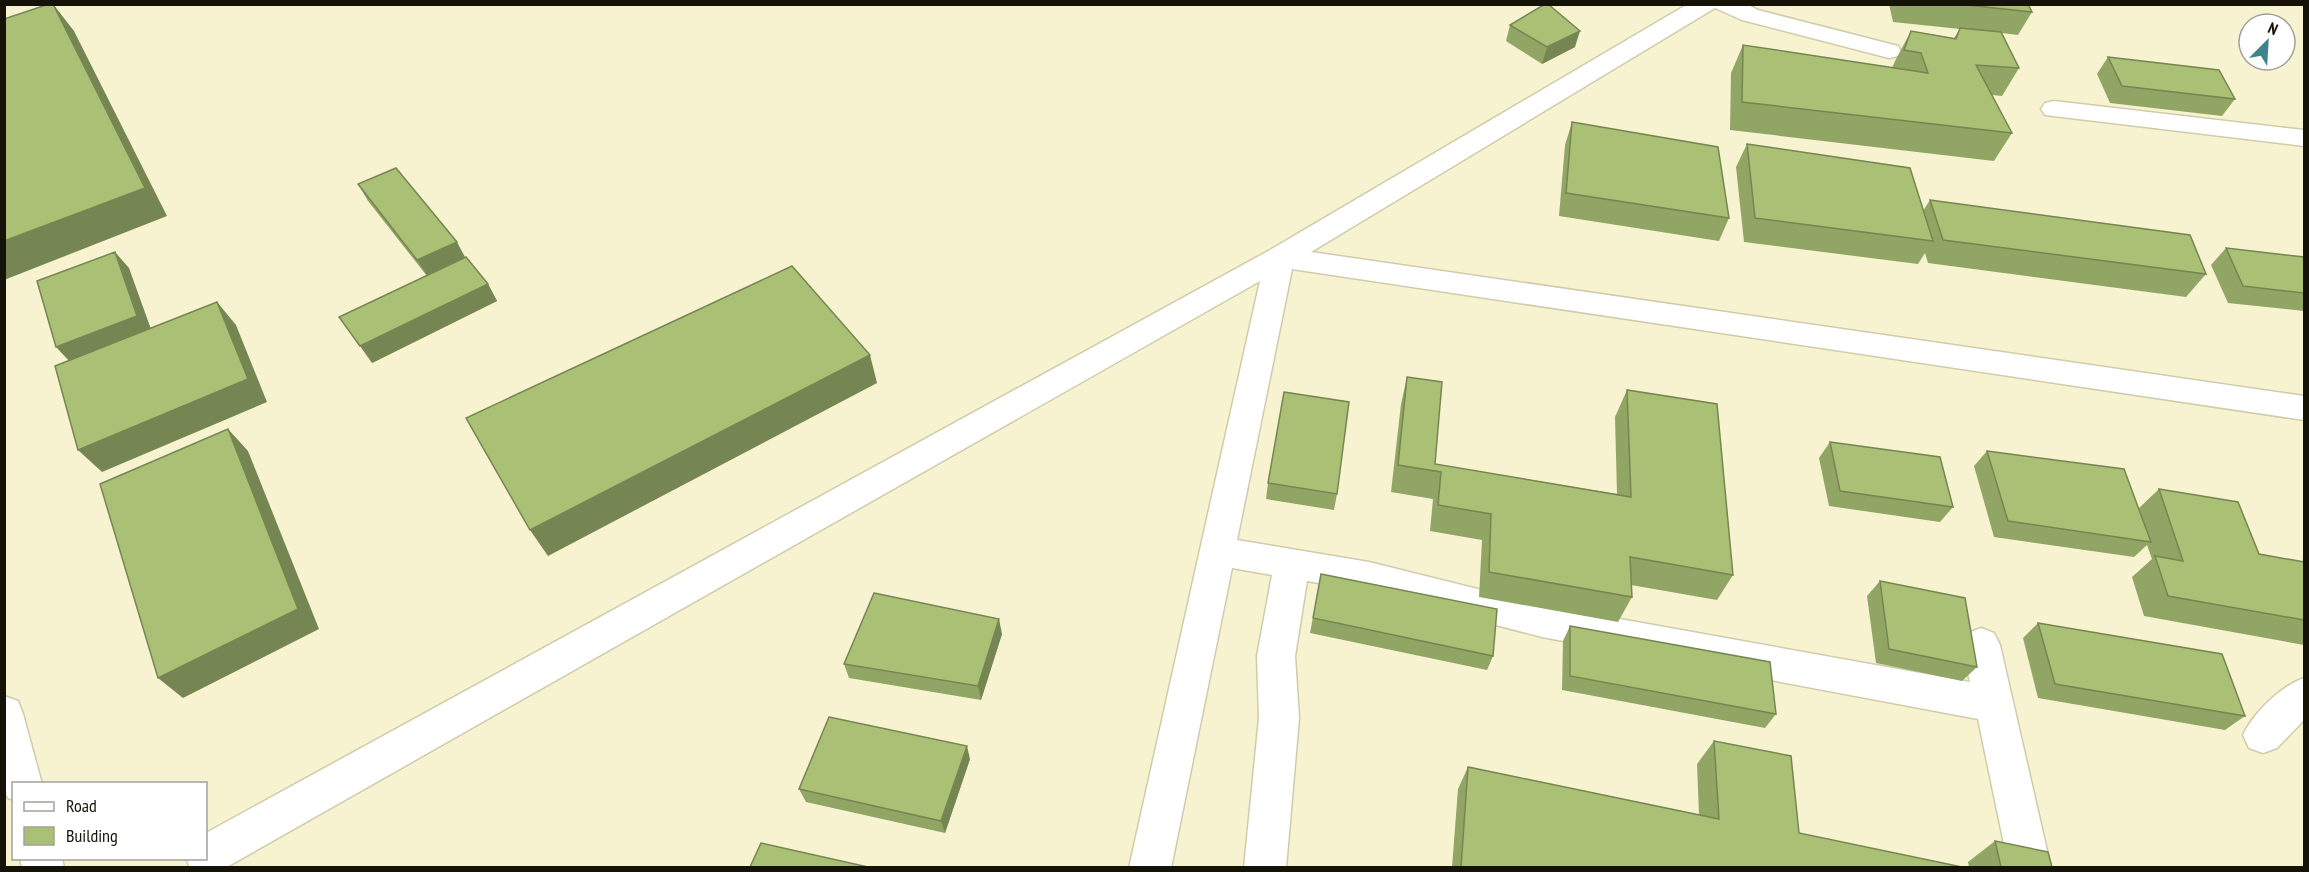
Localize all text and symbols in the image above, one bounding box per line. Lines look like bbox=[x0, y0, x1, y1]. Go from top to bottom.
north arrow bbox=[2237, 12, 2297, 72]
text: N bbox=[2265, 17, 2281, 39]
legend bbox=[12, 782, 207, 860]
text: Road bbox=[66, 794, 97, 817]
text: Building bbox=[66, 824, 118, 847]

